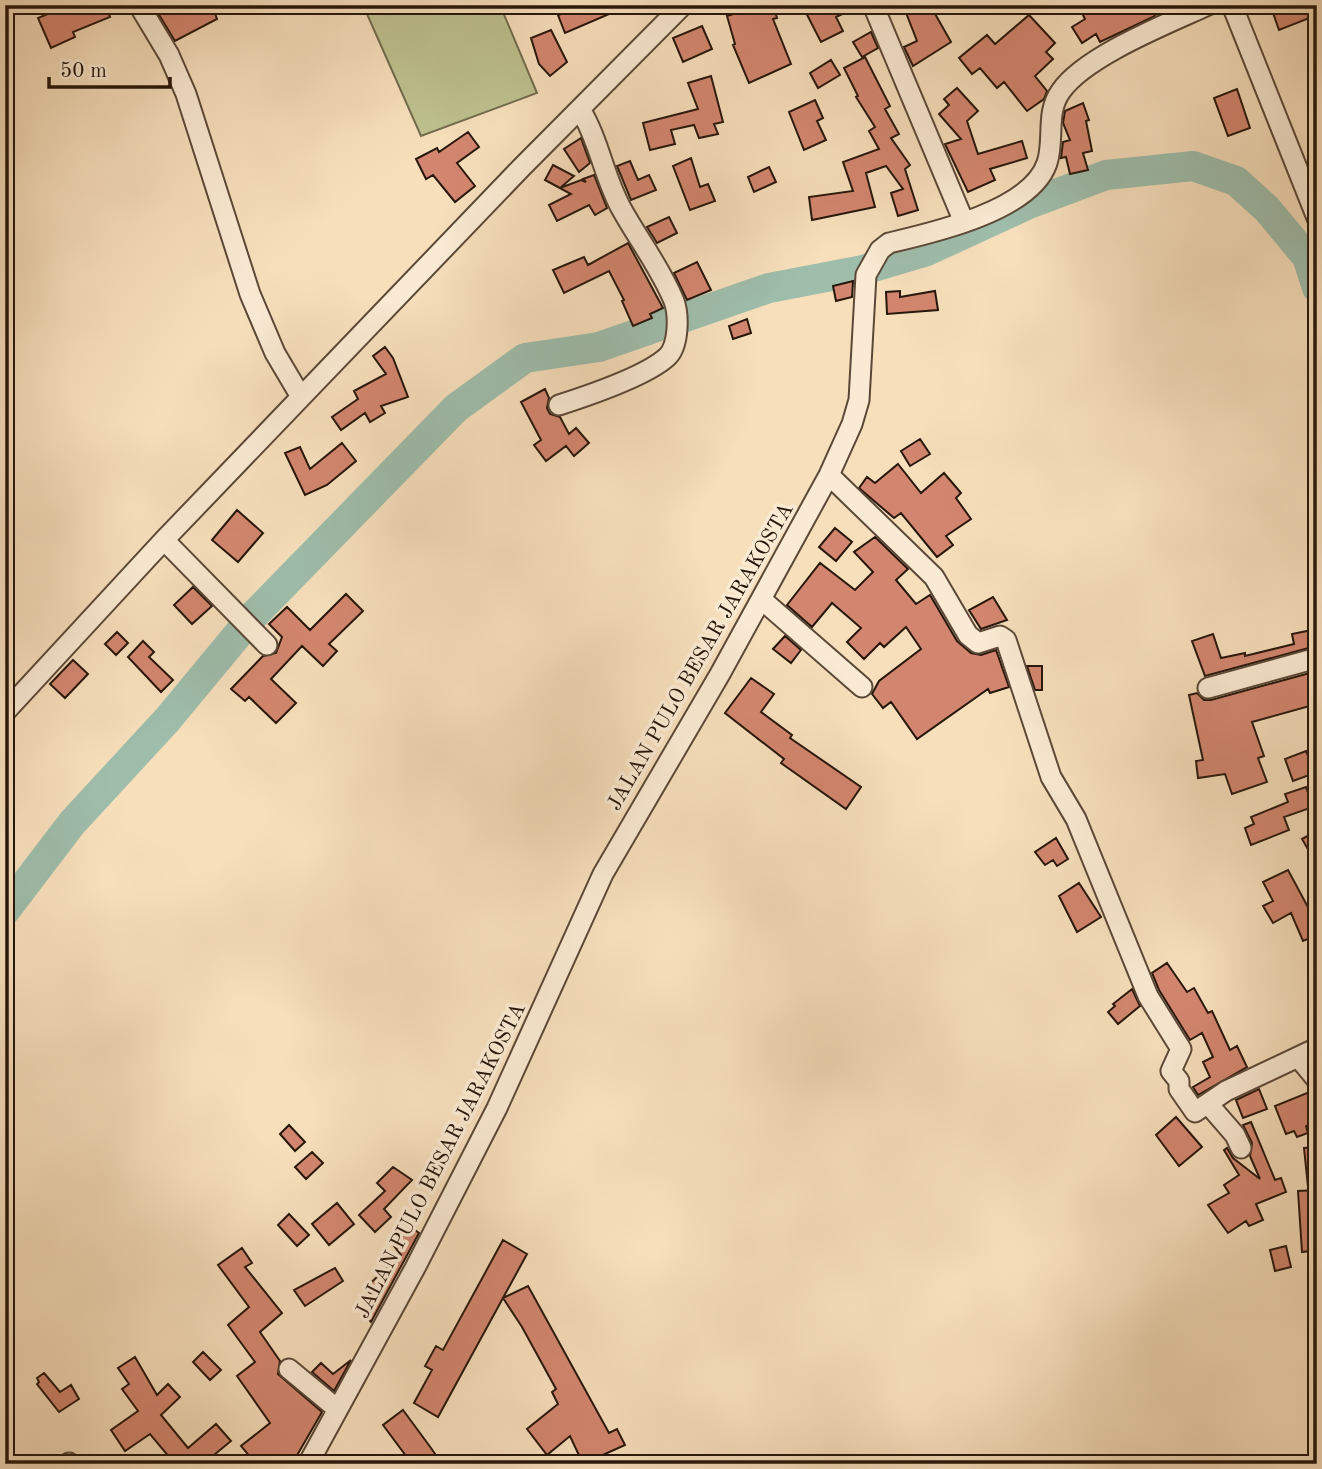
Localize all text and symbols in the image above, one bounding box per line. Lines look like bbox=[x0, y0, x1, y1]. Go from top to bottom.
scale bar bbox=[49, 46, 170, 90]
text: 50 m bbox=[60, 61, 107, 82]
street label: JALAN PULO BESAR JARAKOSTA bbox=[604, 500, 798, 814]
street label: JALAN PULO BESAR JARAKOSTA bbox=[352, 1000, 530, 1322]

